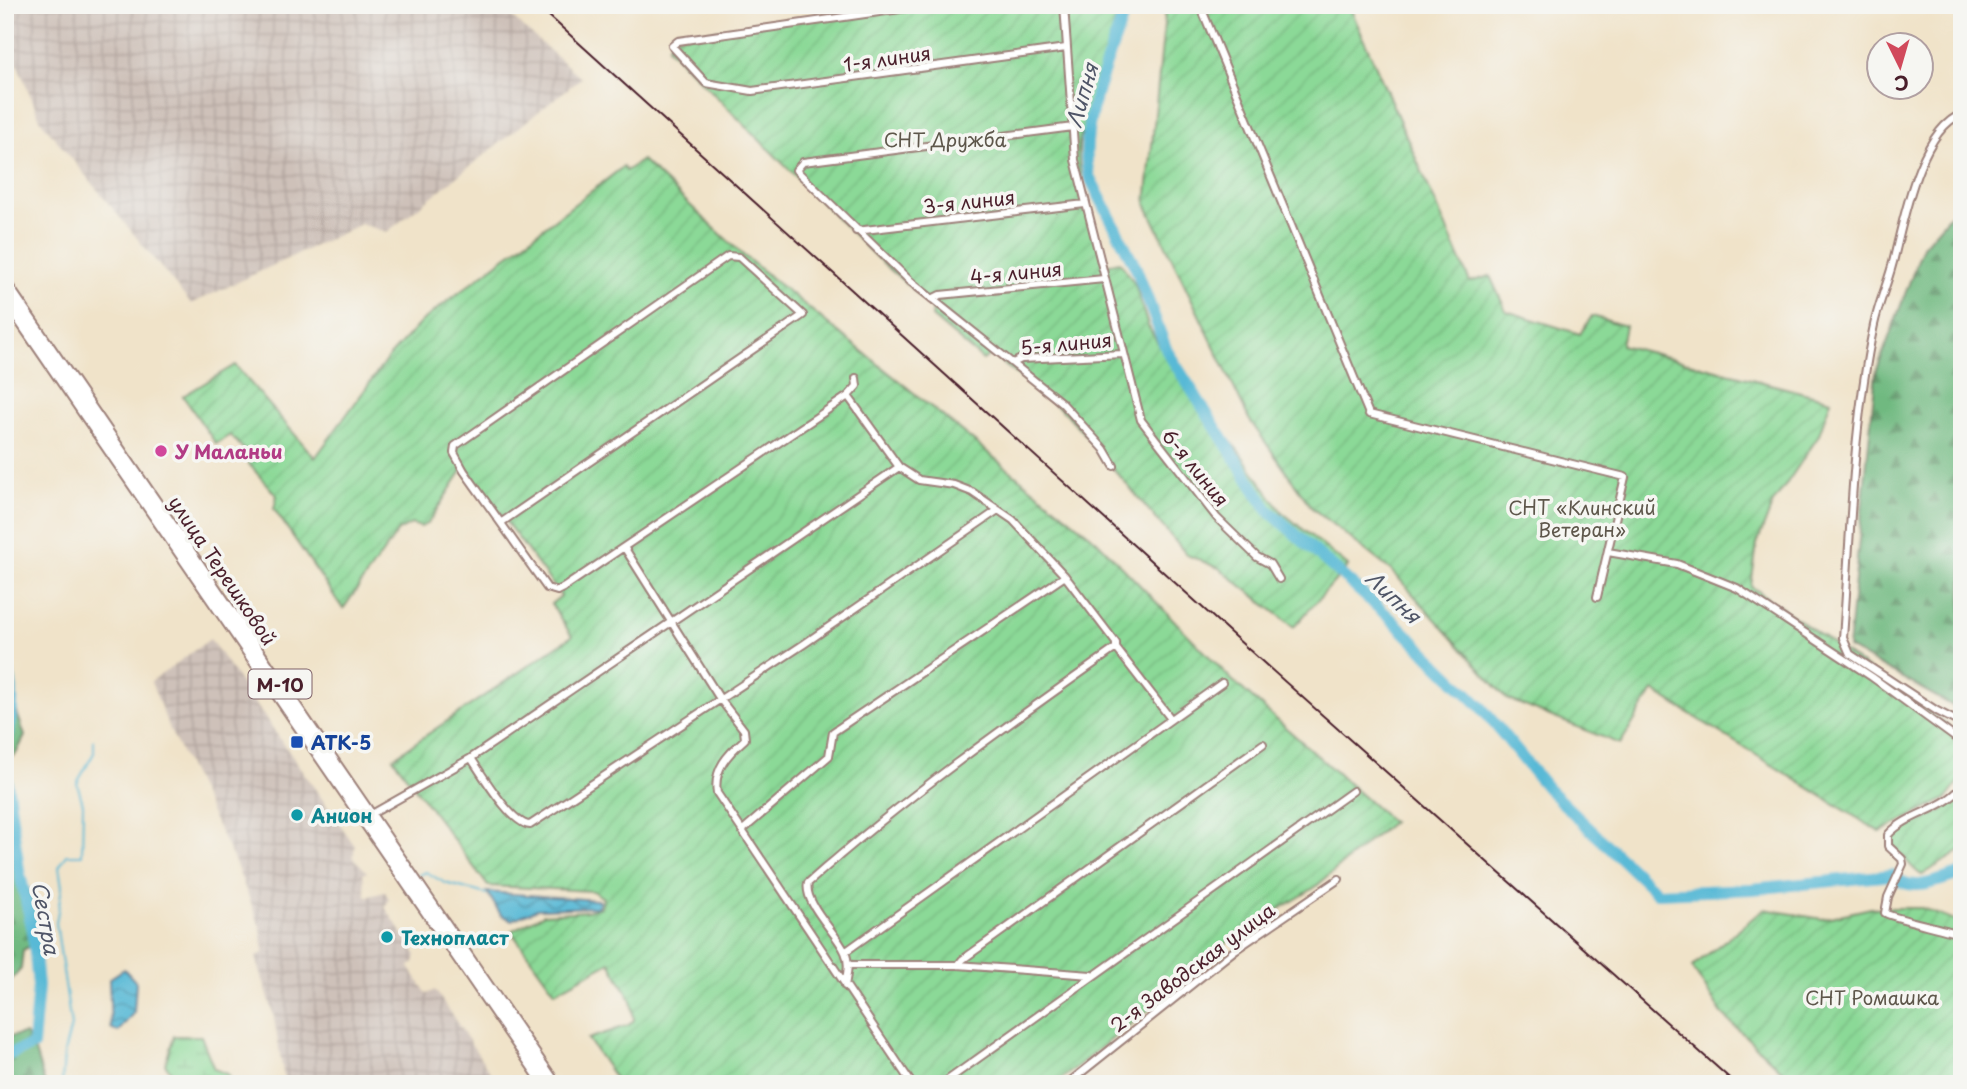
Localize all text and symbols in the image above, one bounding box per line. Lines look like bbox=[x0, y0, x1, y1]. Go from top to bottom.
north arrow bbox=[1866, 32, 1936, 102]
street label: 1-я линия bbox=[841, 38, 933, 78]
water label: Липня bbox=[1057, 58, 1106, 131]
text: С bbox=[1893, 69, 1910, 99]
park label: СНТ Дружба bbox=[884, 125, 1006, 153]
street label: 3-я линия bbox=[922, 182, 1016, 220]
street label: 4-я линия bbox=[969, 254, 1063, 290]
street label: 5-я линия bbox=[1019, 325, 1113, 361]
street label: 6-я линия bbox=[1156, 422, 1236, 512]
place label: У Маланьи bbox=[174, 437, 283, 465]
marker: У Маланьи bbox=[153, 443, 169, 459]
street label: улица Терешковой bbox=[162, 490, 284, 650]
park label: СНТ «Клинский Ветеран» bbox=[1508, 493, 1656, 543]
water label: Липня bbox=[1359, 562, 1430, 631]
road number: М-10 bbox=[248, 670, 312, 698]
place label: АТК-5 bbox=[311, 728, 372, 756]
marker: АТК-5 bbox=[289, 734, 305, 750]
place label: Анион bbox=[310, 801, 373, 829]
marker: Анион bbox=[289, 807, 305, 823]
water label: Сестра bbox=[25, 879, 69, 958]
street label: 2-я Заводская улица bbox=[1104, 896, 1280, 1038]
place label: Технопласт bbox=[401, 923, 509, 951]
marker: Технопласт bbox=[379, 929, 395, 945]
park label: СНТ Ромашка bbox=[1805, 983, 1939, 1011]

